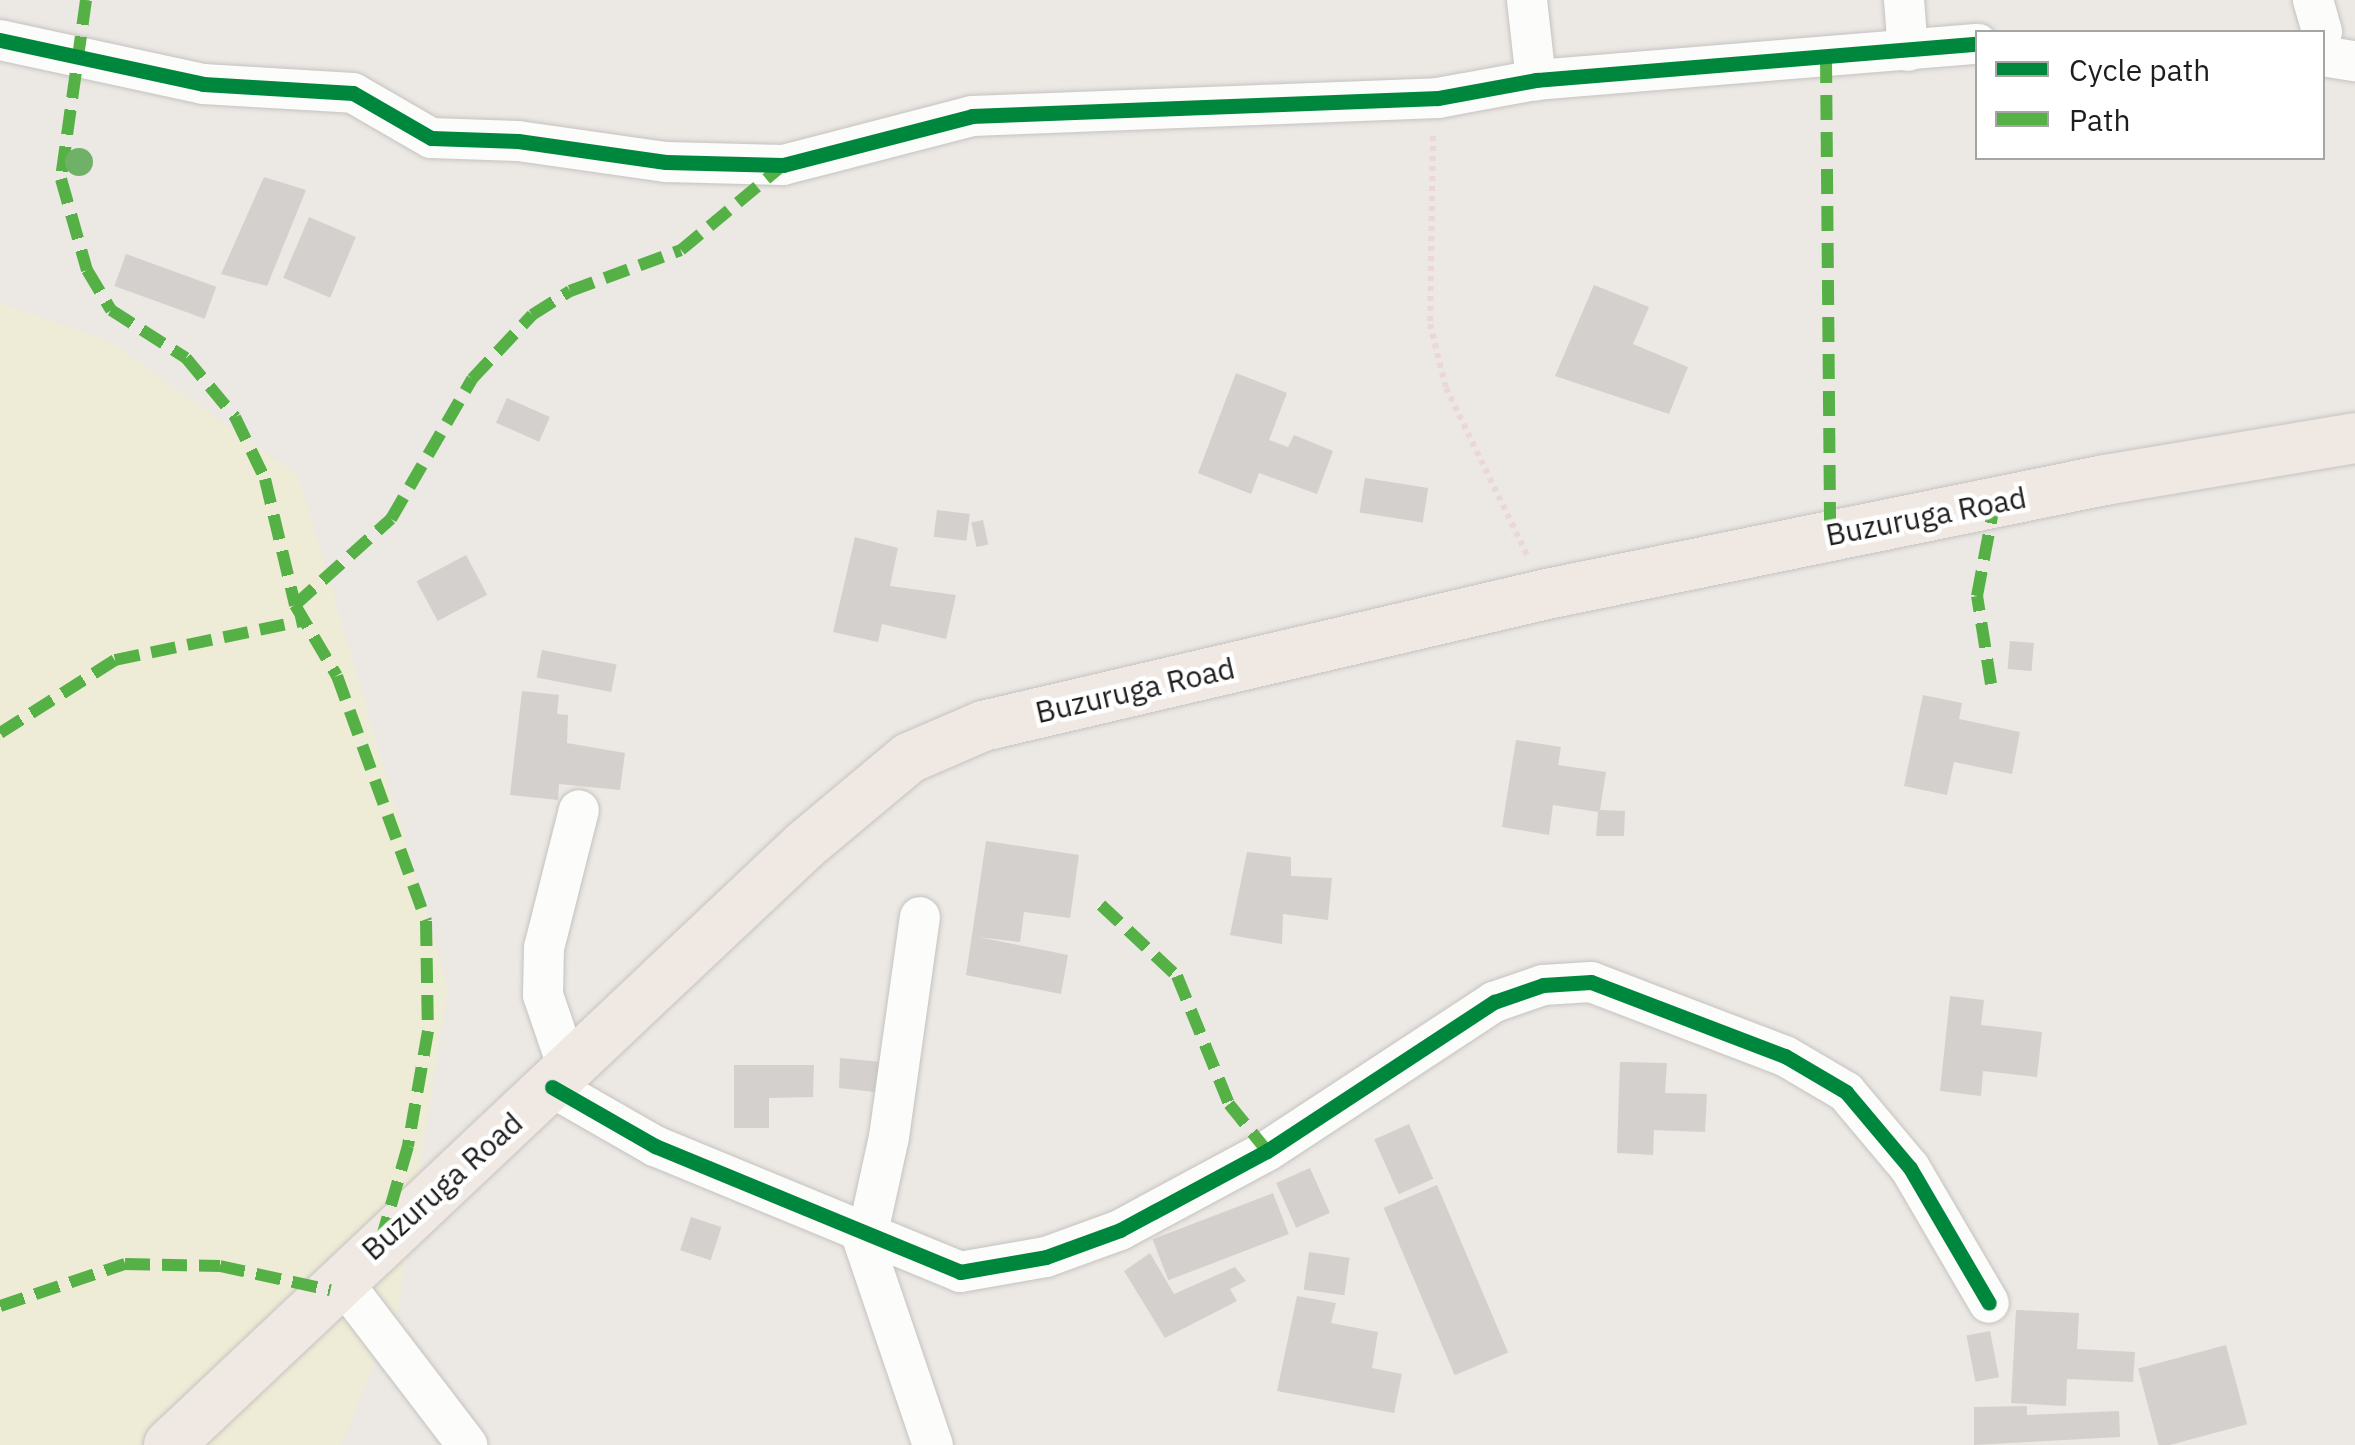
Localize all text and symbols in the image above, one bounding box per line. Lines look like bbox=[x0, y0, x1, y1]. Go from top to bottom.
legend bbox=[1975, 30, 2325, 160]
text: Cycle path bbox=[2069, 50, 2210, 89]
text: Path bbox=[2069, 100, 2130, 139]
street label: Buzuruga Road bbox=[1823, 479, 2029, 553]
street label: Buzuruga Road bbox=[1032, 650, 1238, 730]
street label: Buzuruga Road bbox=[354, 1105, 530, 1267]

